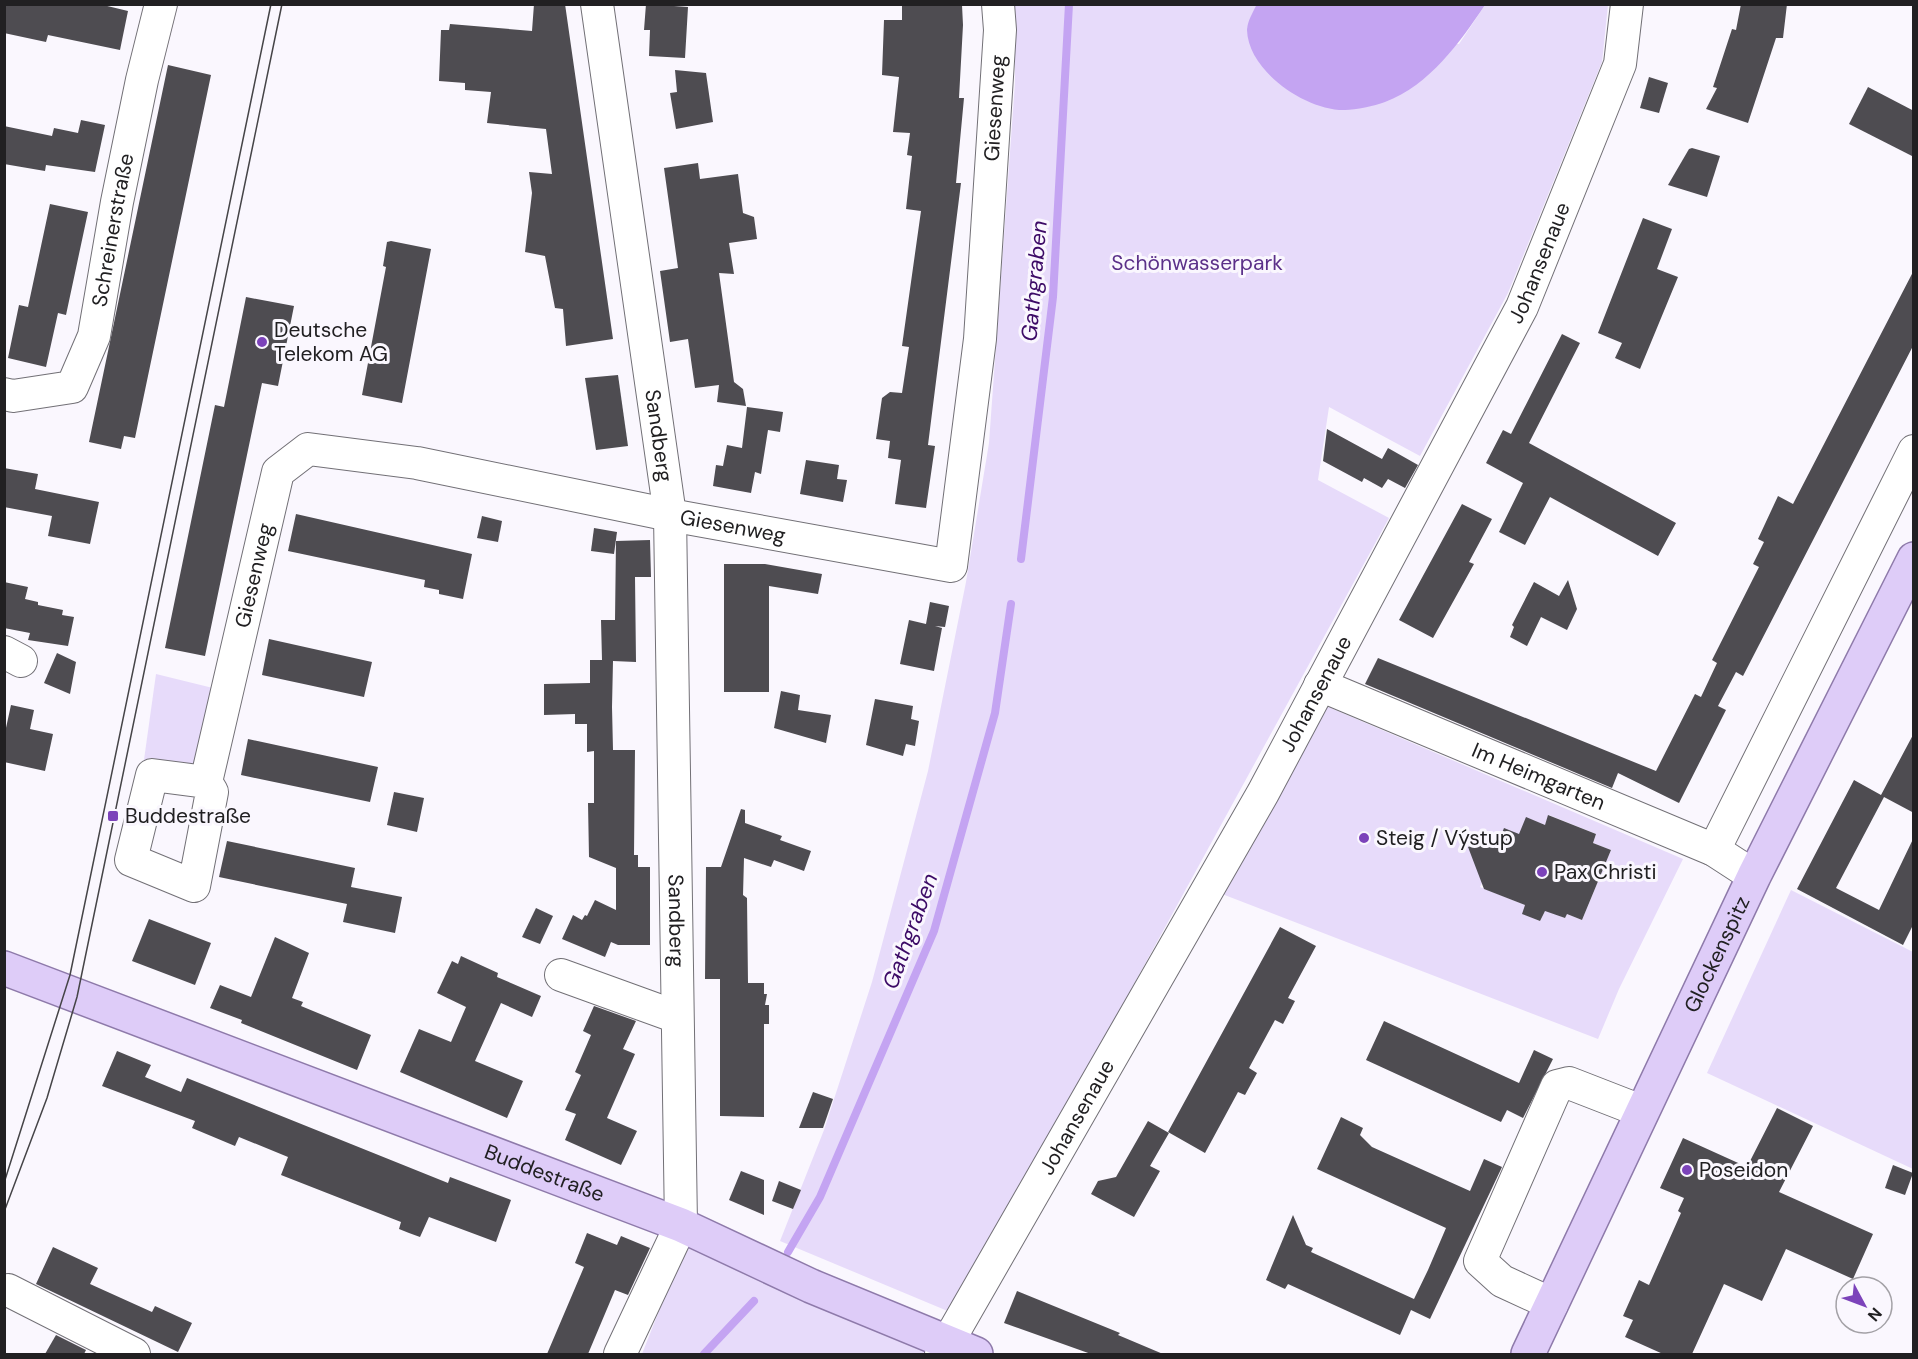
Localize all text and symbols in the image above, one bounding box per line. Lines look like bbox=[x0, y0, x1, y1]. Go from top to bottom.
street label: Giesenweg bbox=[978, 54, 1012, 162]
street label: Schreinerstraße bbox=[85, 151, 141, 309]
street label: Johansenaue bbox=[1502, 198, 1577, 328]
water label: Gathgraben bbox=[1014, 219, 1054, 343]
park label: Schönwasserpark bbox=[1111, 249, 1283, 277]
place label: Deutsche Telekom AG bbox=[274, 316, 388, 368]
marker: Deutsche Telekom AG bbox=[255, 335, 269, 349]
street label: Sandberg bbox=[638, 388, 679, 484]
street label: Giesenweg bbox=[678, 503, 788, 550]
street label: Giesenweg bbox=[228, 520, 280, 631]
street label: Johansenaue bbox=[1273, 631, 1358, 757]
street label: Im Heimgarten bbox=[1468, 736, 1610, 817]
place label: Buddestraße bbox=[125, 802, 251, 830]
marker: Buddestraße bbox=[106, 809, 120, 823]
place label: Steig / Výstup bbox=[1376, 824, 1513, 852]
marker: Steig / Výstup bbox=[1357, 831, 1371, 845]
place label: Pax Christi bbox=[1554, 858, 1656, 886]
marker: Pax Christi bbox=[1535, 865, 1549, 879]
water label: Gathgraben bbox=[876, 869, 944, 993]
street label: Sandberg bbox=[662, 874, 691, 968]
street label: Glockenspitz bbox=[1677, 892, 1756, 1017]
street label: Johansenaue bbox=[1033, 1054, 1121, 1180]
street label: Buddestraße bbox=[480, 1138, 608, 1209]
place label: Poseidon bbox=[1699, 1156, 1788, 1184]
marker: Poseidon bbox=[1680, 1163, 1694, 1177]
north arrow bbox=[1834, 1275, 1894, 1335]
text: N bbox=[1863, 1303, 1887, 1326]

